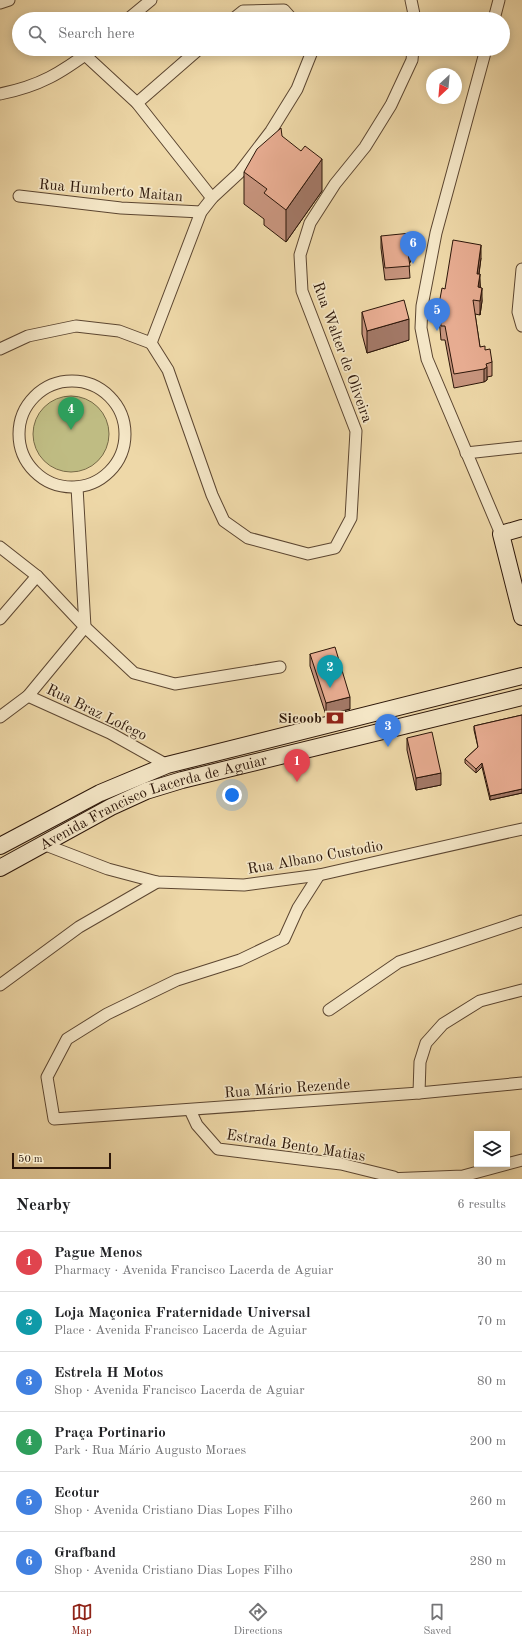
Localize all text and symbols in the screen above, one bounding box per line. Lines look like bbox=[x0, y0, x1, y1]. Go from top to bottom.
search box bbox=[12, 12, 510, 56]
icon: search bbox=[26, 23, 48, 45]
text: Search here bbox=[58, 27, 135, 42]
north arrow bbox=[426, 68, 462, 104]
street label: Rua Humberto Maitan bbox=[38, 178, 184, 205]
pin: 6 bbox=[400, 231, 426, 264]
street label: Rua Walter de Oliveira bbox=[309, 280, 374, 425]
pin: 5 bbox=[424, 298, 450, 331]
pin: 4 bbox=[58, 397, 84, 430]
pin: 2 bbox=[317, 655, 343, 688]
street label: Rua Braz Lofego bbox=[44, 683, 149, 744]
bank icon: Sicoob bbox=[325, 708, 345, 728]
place label: Sicoob bbox=[278, 712, 322, 727]
pin: 3 bbox=[375, 714, 401, 747]
pin: 1 bbox=[284, 749, 310, 782]
street label: Avenida Francisco Lacerda de Aguiar bbox=[37, 753, 269, 854]
your location bbox=[222, 785, 242, 805]
street label: Rua Albano Custodio bbox=[246, 839, 384, 878]
street label: Rua Mário Rezende bbox=[224, 1078, 351, 1101]
street label: Estrada Bento Matias bbox=[225, 1128, 366, 1165]
map controls bbox=[474, 1131, 510, 1167]
button: layers bbox=[474, 1131, 510, 1167]
scale bar bbox=[12, 1151, 111, 1170]
text: 50 m bbox=[18, 1154, 43, 1165]
text: Nearby bbox=[16, 1197, 71, 1214]
text: 6 results bbox=[457, 1198, 506, 1211]
text: Pague Menos bbox=[54, 1246, 142, 1261]
text: 1 bbox=[25, 1255, 33, 1268]
text: 30 m bbox=[477, 1255, 506, 1268]
text: Pharmacy · Avenida Francisco Lacerda de Aguiar bbox=[54, 1264, 333, 1277]
text: Loja Maçonica Fraternidade Universal bbox=[54, 1306, 311, 1321]
text: 2 bbox=[25, 1315, 33, 1328]
text: 70 m bbox=[477, 1315, 506, 1328]
text: Place · Avenida Francisco Lacerda de Aguiar bbox=[54, 1324, 307, 1337]
text: Estrela H Motos bbox=[54, 1366, 163, 1381]
text: 3 bbox=[25, 1375, 33, 1388]
text: 80 m bbox=[477, 1375, 506, 1388]
text: Shop · Avenida Francisco Lacerda de Aguiar bbox=[54, 1384, 305, 1397]
text: Praça Portinario bbox=[54, 1426, 166, 1441]
text: 4 bbox=[25, 1435, 33, 1448]
text: 200 m bbox=[469, 1435, 506, 1448]
text: Park · Rua Mário Augusto Moraes bbox=[54, 1444, 246, 1457]
text: Ecotur bbox=[54, 1486, 99, 1501]
text: 5 bbox=[25, 1495, 33, 1508]
text: 260 m bbox=[469, 1495, 506, 1508]
text: Shop · Avenida Cristiano Dias Lopes Filho bbox=[54, 1504, 293, 1517]
text: Grafband bbox=[54, 1546, 116, 1561]
text: 6 bbox=[25, 1555, 33, 1568]
text: 280 m bbox=[469, 1555, 506, 1568]
text: Shop · Avenida Cristiano Dias Lopes Filho bbox=[54, 1564, 293, 1577]
tab: Map bbox=[71, 1601, 93, 1639]
tab: Directions bbox=[234, 1601, 282, 1639]
tab: Saved bbox=[423, 1601, 451, 1639]

